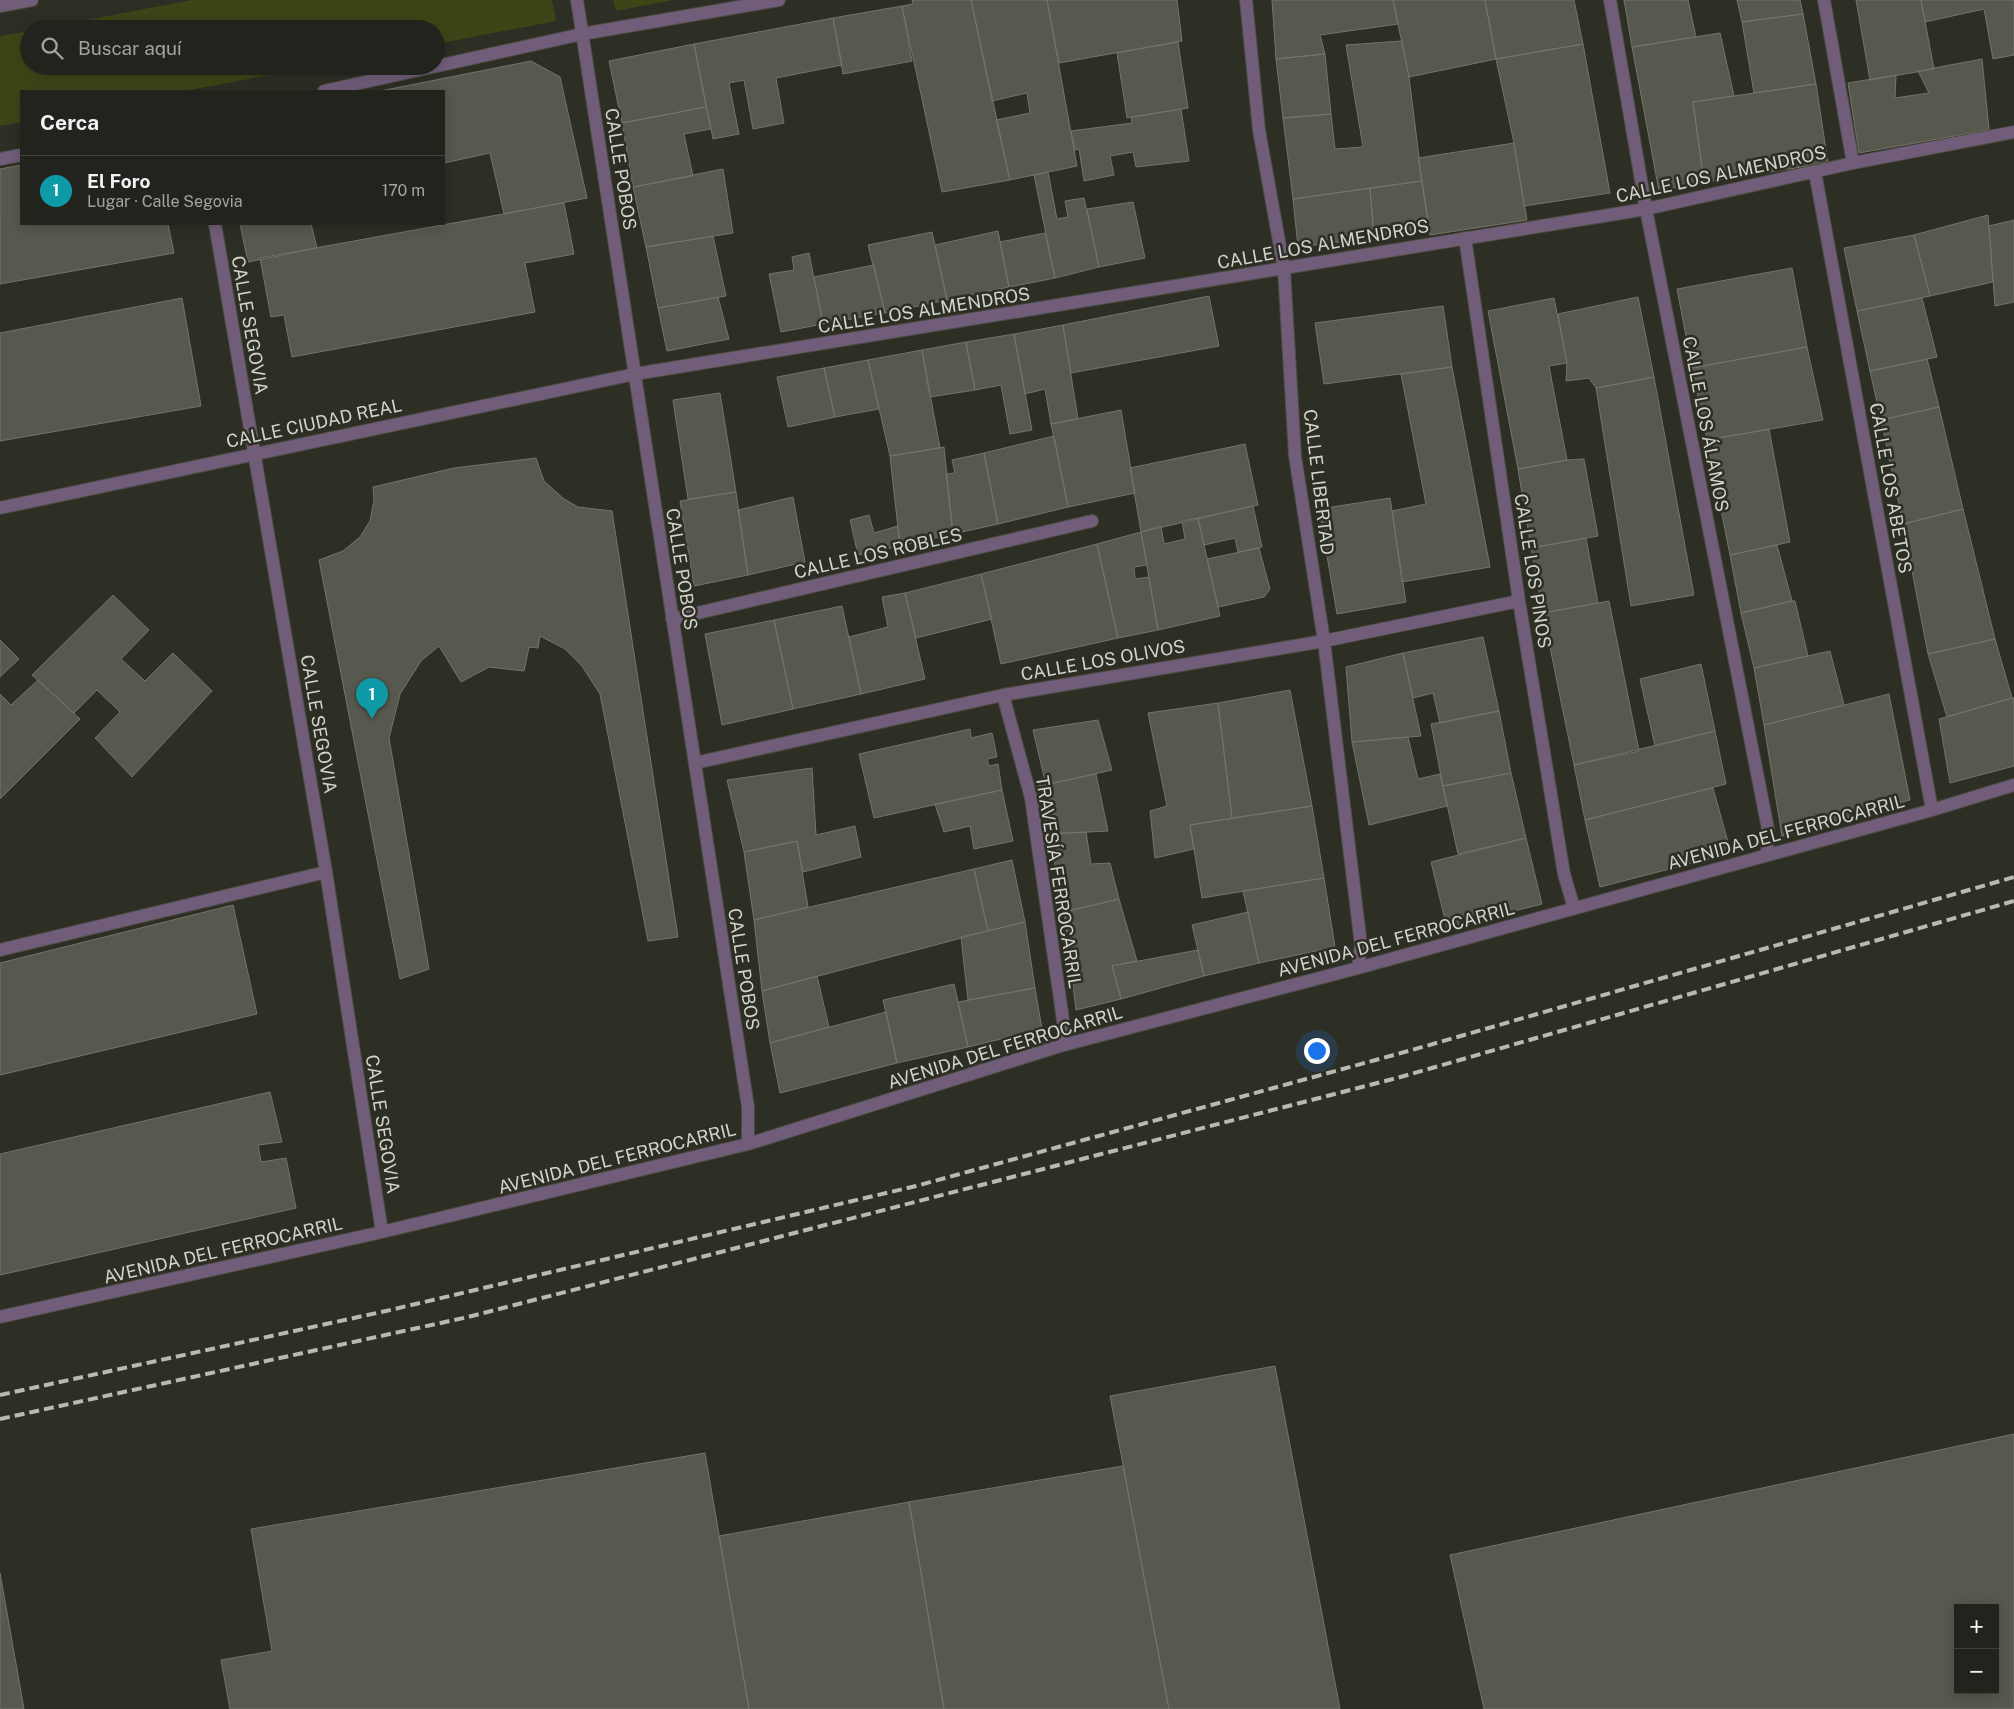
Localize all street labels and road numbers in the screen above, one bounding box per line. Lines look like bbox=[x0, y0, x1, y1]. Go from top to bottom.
street label: CALLE POBOS bbox=[601, 107, 641, 231]
street label: CALLE LOS ALMENDROS bbox=[1614, 141, 1828, 207]
street label: CALLE LOS ALMENDROS bbox=[1216, 215, 1430, 273]
street label: CALLE SEGOVIA bbox=[227, 254, 273, 396]
street label: CALLE LOS ALMENDROS bbox=[816, 283, 1032, 337]
street label: CALLE LOS ÁLAMOS bbox=[1679, 334, 1734, 514]
street label: CALLE CIUDAD REAL bbox=[224, 394, 404, 452]
street label: CALLE LOS ABETOS bbox=[1866, 401, 1916, 575]
street label: CALLE LIBERTAD bbox=[1300, 408, 1338, 556]
street label: CALLE LOS PINOS bbox=[1510, 492, 1556, 650]
street label: CALLE POBOS bbox=[662, 507, 702, 631]
street label: CALLE LOS ROBLES bbox=[792, 523, 964, 583]
street label: CALLE LOS OLIVOS bbox=[1019, 635, 1187, 685]
street label: CALLE SEGOVIA bbox=[296, 653, 342, 795]
street label: TRAVESÍA FERROCARRIL bbox=[1032, 774, 1087, 990]
street label: AVENIDA DEL FERROCARRIL bbox=[1665, 790, 1907, 874]
street label: AVENIDA DEL FERROCARRIL bbox=[1275, 897, 1517, 981]
street label: CALLE POBOS bbox=[724, 907, 764, 1031]
street label: AVENIDA DEL FERROCARRIL bbox=[885, 1001, 1125, 1093]
street label: CALLE SEGOVIA bbox=[362, 1053, 404, 1195]
street label: AVENIDA DEL FERROCARRIL bbox=[496, 1118, 738, 1198]
street label: AVENIDA DEL FERROCARRIL bbox=[102, 1212, 344, 1288]

